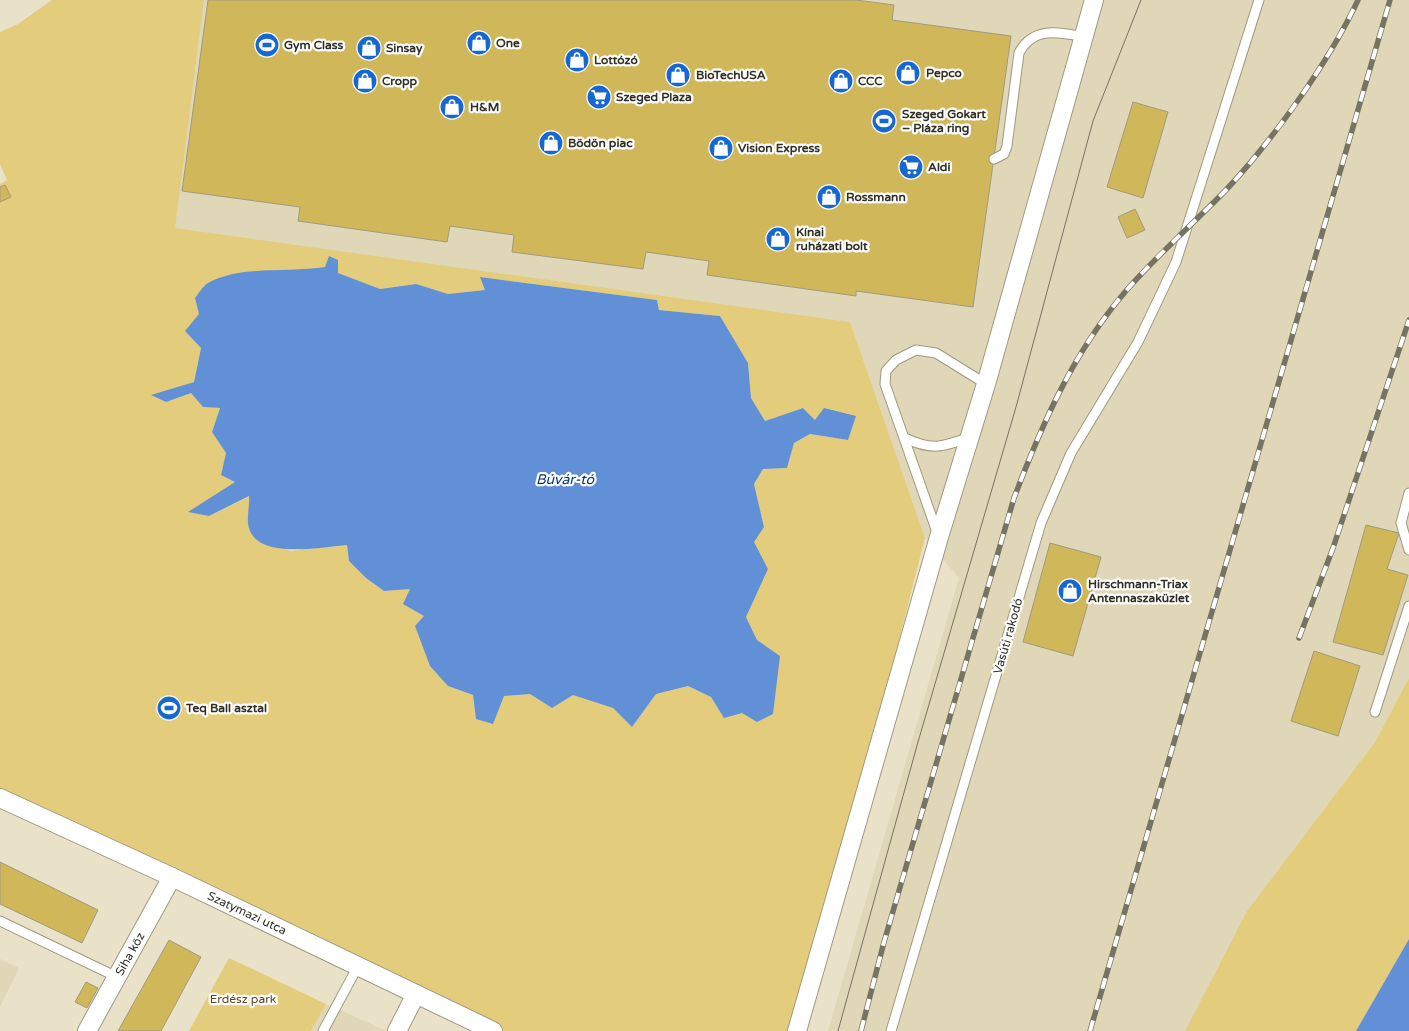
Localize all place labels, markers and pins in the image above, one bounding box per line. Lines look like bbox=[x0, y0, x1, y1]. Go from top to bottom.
shop icon: One bbox=[466, 30, 492, 56]
sports icon: Gym Class bbox=[254, 32, 280, 58]
shop icon: Sinsay bbox=[356, 35, 382, 61]
place label: One bbox=[496, 36, 520, 50]
place label: Gym Class bbox=[284, 38, 343, 53]
place label: Sinsay bbox=[386, 41, 423, 56]
shop icon: Lottózó bbox=[564, 47, 590, 73]
place label: Lottózó bbox=[594, 53, 638, 67]
shop icon: Pepco bbox=[895, 60, 921, 86]
shop icon: BioTechUSA bbox=[665, 62, 691, 88]
place label: Pepco bbox=[926, 66, 962, 81]
shop icon: Cropp bbox=[352, 68, 378, 94]
place label: BioTechUSA bbox=[696, 68, 766, 82]
shop icon: CCC bbox=[828, 68, 854, 94]
place label: Cropp bbox=[382, 74, 418, 89]
place label: CCC bbox=[858, 74, 883, 88]
supermarket icon: Szeged Plaza bbox=[586, 84, 612, 110]
place label: Szeged Plaza bbox=[616, 90, 692, 105]
shop icon: H&M bbox=[439, 94, 465, 120]
place label: H&M bbox=[470, 100, 499, 114]
place label: Szeged Gokart – Pláza ring bbox=[902, 107, 986, 136]
sports icon: Szeged Gokart – Pláza ring bbox=[871, 108, 897, 134]
shop icon: Bödön piac bbox=[538, 130, 564, 156]
shop icon: Vision Express bbox=[708, 135, 734, 161]
place label: Bödön piac bbox=[568, 136, 633, 151]
place label: Vision Express bbox=[738, 141, 820, 156]
supermarket icon: Aldi bbox=[898, 154, 924, 180]
place label: Aldi bbox=[928, 160, 950, 174]
shop icon: Rossmann bbox=[816, 184, 842, 210]
place label: Rossmann bbox=[846, 190, 906, 204]
place label: Kínai ruházati bolt bbox=[796, 225, 868, 253]
shop icon: Kínai ruházati bolt bbox=[765, 226, 791, 252]
place label: Hirschmann-Triax Antennaszaküzlet bbox=[1088, 577, 1190, 605]
shop icon: Hirschmann-Triax Antennaszaküzlet bbox=[1057, 578, 1083, 604]
sports icon: Teq Ball asztal bbox=[156, 695, 182, 721]
place label: Teq Ball asztal bbox=[185, 701, 267, 716]

